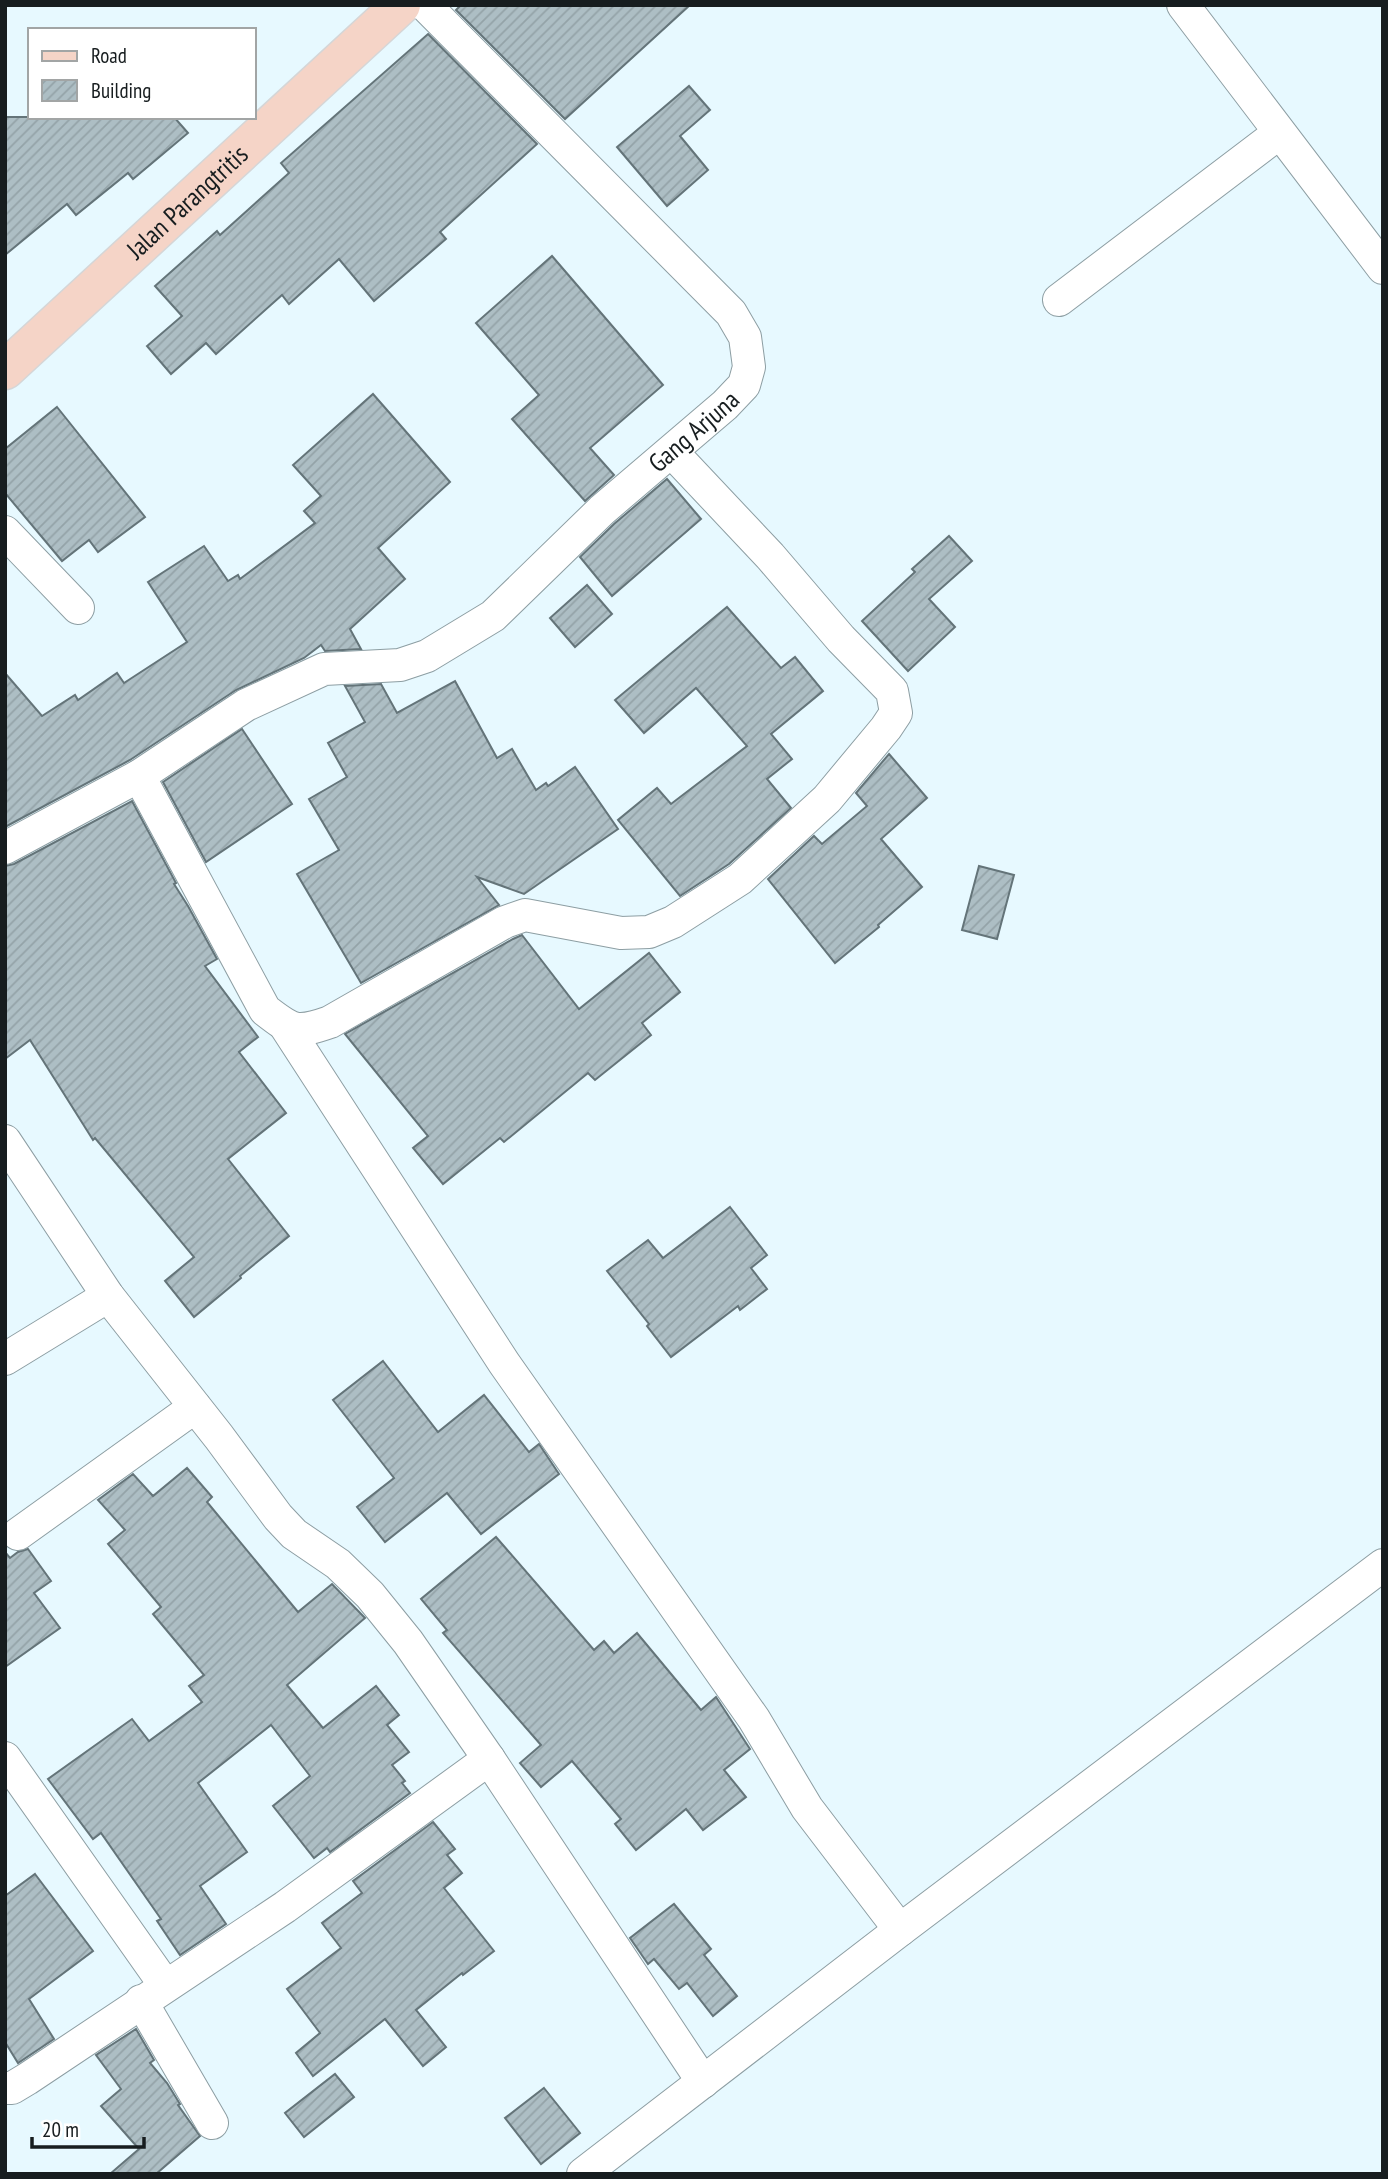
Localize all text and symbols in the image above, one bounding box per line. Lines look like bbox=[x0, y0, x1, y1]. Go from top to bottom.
legend bbox=[28, 28, 256, 119]
text: Road bbox=[91, 42, 127, 69]
text: Building bbox=[91, 77, 151, 104]
street label: Jalan Parangtritis bbox=[119, 137, 255, 266]
street label: Gang Arjuna bbox=[641, 384, 746, 479]
scale bar bbox=[32, 2106, 144, 2150]
text: 20 m bbox=[42, 2116, 79, 2143]

